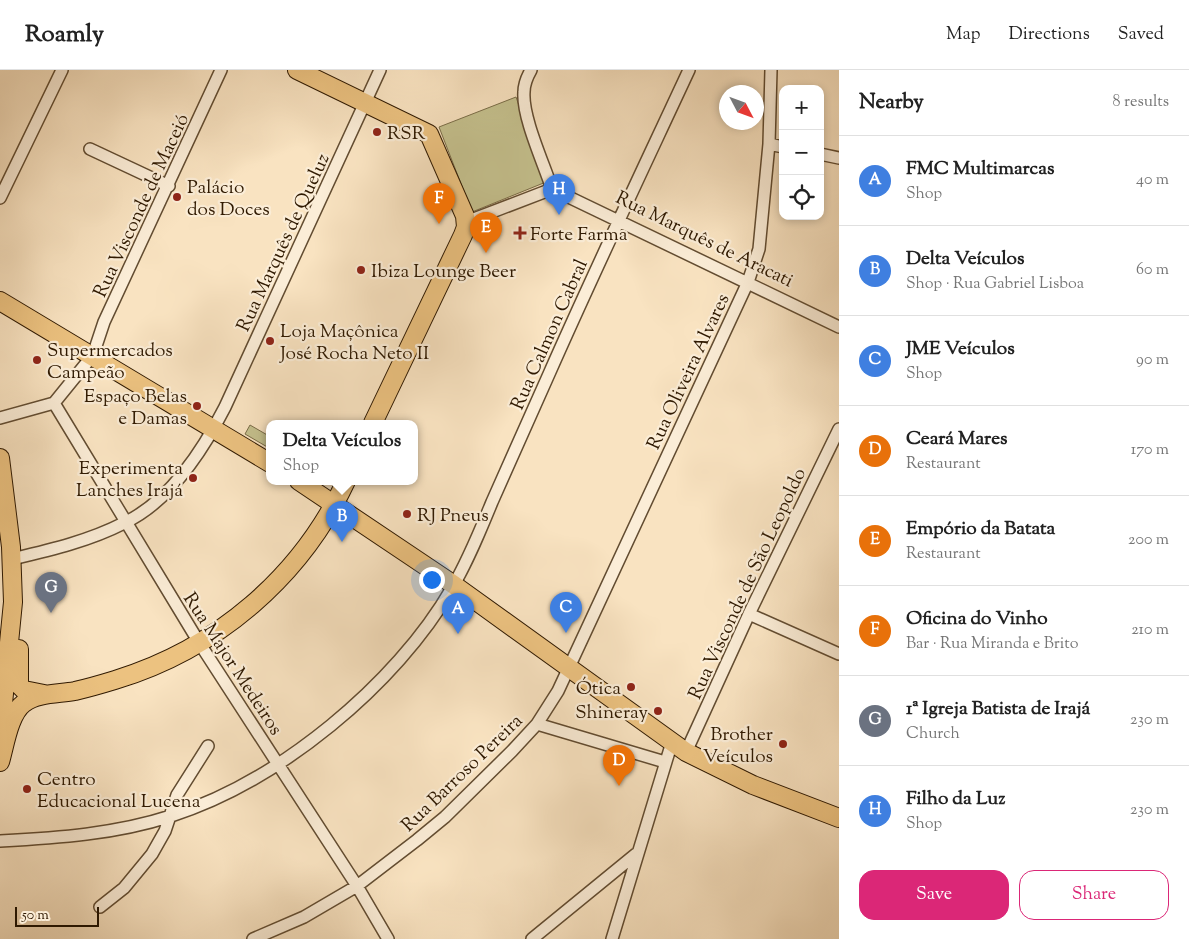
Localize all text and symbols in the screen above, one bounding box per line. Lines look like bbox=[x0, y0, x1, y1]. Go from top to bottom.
text: Roamly bbox=[25, 18, 104, 52]
text: Map bbox=[946, 22, 981, 48]
text: Directions bbox=[1009, 22, 1090, 48]
text: Saved bbox=[1118, 22, 1164, 48]
north arrow bbox=[719, 85, 764, 130]
map controls bbox=[779, 85, 824, 220]
button: + bbox=[779, 85, 824, 130]
text: Nearby bbox=[859, 88, 924, 118]
text: 8 results bbox=[1113, 91, 1169, 114]
street label: Rua Visconde de Maceió bbox=[88, 110, 197, 302]
place label: RSR bbox=[387, 121, 426, 148]
marker: RSR bbox=[371, 126, 383, 138]
button: − bbox=[779, 130, 824, 175]
street label: Rua Marquês de Queluz bbox=[231, 149, 337, 337]
text: FMC Multimarcas bbox=[906, 156, 1054, 183]
text: A bbox=[869, 169, 882, 192]
text: 40 m bbox=[1136, 169, 1169, 192]
pin: H bbox=[543, 174, 575, 215]
place label: Palácio dos Doces bbox=[187, 175, 270, 224]
button: locate bbox=[779, 175, 824, 220]
pin: F bbox=[423, 183, 455, 224]
text: Shop bbox=[906, 183, 942, 206]
street label: Rua Marquês de Aracati bbox=[610, 185, 797, 295]
marker: Palácio dos Doces bbox=[171, 191, 183, 203]
pin: E bbox=[470, 212, 502, 253]
place label: Forte Farma bbox=[530, 222, 628, 249]
marker: Forte Farma bbox=[514, 227, 526, 239]
text: Delta Veículos bbox=[906, 246, 1024, 273]
street label: Rua Calmon Cabral bbox=[505, 255, 596, 415]
place label: Ibiza Lounge Beer bbox=[371, 259, 516, 286]
text: B bbox=[870, 259, 880, 282]
text: 60 m bbox=[1136, 259, 1169, 282]
marker: Ibiza Lounge Beer bbox=[355, 264, 367, 276]
text: Shop · Rua Gabriel Lisboa bbox=[906, 273, 1084, 296]
street label: Rua Oliveira Alvares bbox=[641, 290, 737, 455]
place label: Loja Maçônica José Rocha Neto II bbox=[279, 319, 429, 368]
marker: Loja Maçônica José Rocha Neto II bbox=[264, 335, 276, 347]
text: JME Veículos bbox=[906, 336, 1015, 363]
place label: Supermercados Campeão bbox=[47, 338, 173, 387]
text: C bbox=[869, 349, 881, 372]
text: 90 m bbox=[1136, 349, 1169, 372]
marker: Supermercados Campeão bbox=[31, 354, 43, 366]
text: Shop bbox=[906, 363, 942, 386]
place label: Espaço Belas e Damas bbox=[84, 384, 187, 433]
marker: Espaço Belas e Damas bbox=[191, 400, 203, 412]
popup bbox=[266, 420, 418, 485]
text: Ceará Mares bbox=[906, 426, 1007, 453]
text: Delta Veículos bbox=[283, 428, 401, 455]
text: D bbox=[869, 439, 881, 462]
text: 170 m bbox=[1131, 439, 1169, 462]
text: Restaurant bbox=[906, 453, 981, 476]
text: Shop bbox=[283, 455, 319, 478]
place label: Experimenta Lanches Irajá bbox=[76, 456, 183, 505]
street label: Rua Visconde de São Leopoldo bbox=[683, 464, 814, 704]
marker: Experimenta Lanches Irajá bbox=[187, 472, 199, 484]
pin: B bbox=[326, 501, 358, 542]
place label: RJ Pneus bbox=[417, 503, 489, 530]
marker: RJ Pneus bbox=[401, 508, 413, 520]
text: Empório da Batata bbox=[906, 516, 1055, 543]
text: E bbox=[870, 529, 880, 552]
text: 200 m bbox=[1128, 529, 1169, 552]
text: Restaurant bbox=[906, 543, 981, 566]
your location bbox=[419, 567, 445, 593]
pin: G bbox=[35, 572, 67, 613]
street label: Rua Major Medeiros bbox=[176, 588, 288, 741]
pin: C bbox=[550, 592, 582, 633]
pin: A bbox=[442, 593, 474, 634]
text: Oficina do Vinho bbox=[906, 606, 1048, 633]
text: F bbox=[871, 619, 879, 642]
text: 210 m bbox=[1131, 619, 1169, 642]
text: Bar · Rua Miranda e Brito bbox=[906, 633, 1078, 656]
place label: Ótica bbox=[576, 676, 621, 703]
marker: Ótica bbox=[625, 681, 637, 693]
text: 1ª Igreja Batista de Irajá bbox=[906, 696, 1090, 723]
place label: Shineray bbox=[575, 700, 649, 727]
marker: Shineray bbox=[652, 705, 664, 717]
street label: Rua Barroso Pereira bbox=[396, 708, 530, 839]
text: G bbox=[868, 709, 882, 732]
text: 230 m bbox=[1130, 709, 1169, 732]
place label: Brother Veículos bbox=[703, 722, 773, 771]
text: Church bbox=[906, 723, 960, 746]
marker: Brother Veículos bbox=[777, 738, 789, 750]
pin: D bbox=[603, 745, 635, 786]
place label: Centro Educacional Lucena bbox=[37, 767, 201, 816]
marker: Centro Educacional Lucena bbox=[21, 783, 33, 795]
text: Filho da Luz bbox=[906, 786, 1005, 813]
text: H bbox=[869, 799, 881, 822]
text: 230 m bbox=[1130, 799, 1169, 822]
text: Shop bbox=[906, 813, 942, 836]
button: Save bbox=[859, 870, 1009, 920]
button: Share bbox=[1019, 870, 1169, 920]
scale bar bbox=[15, 904, 99, 927]
text: 50 m bbox=[22, 906, 49, 926]

